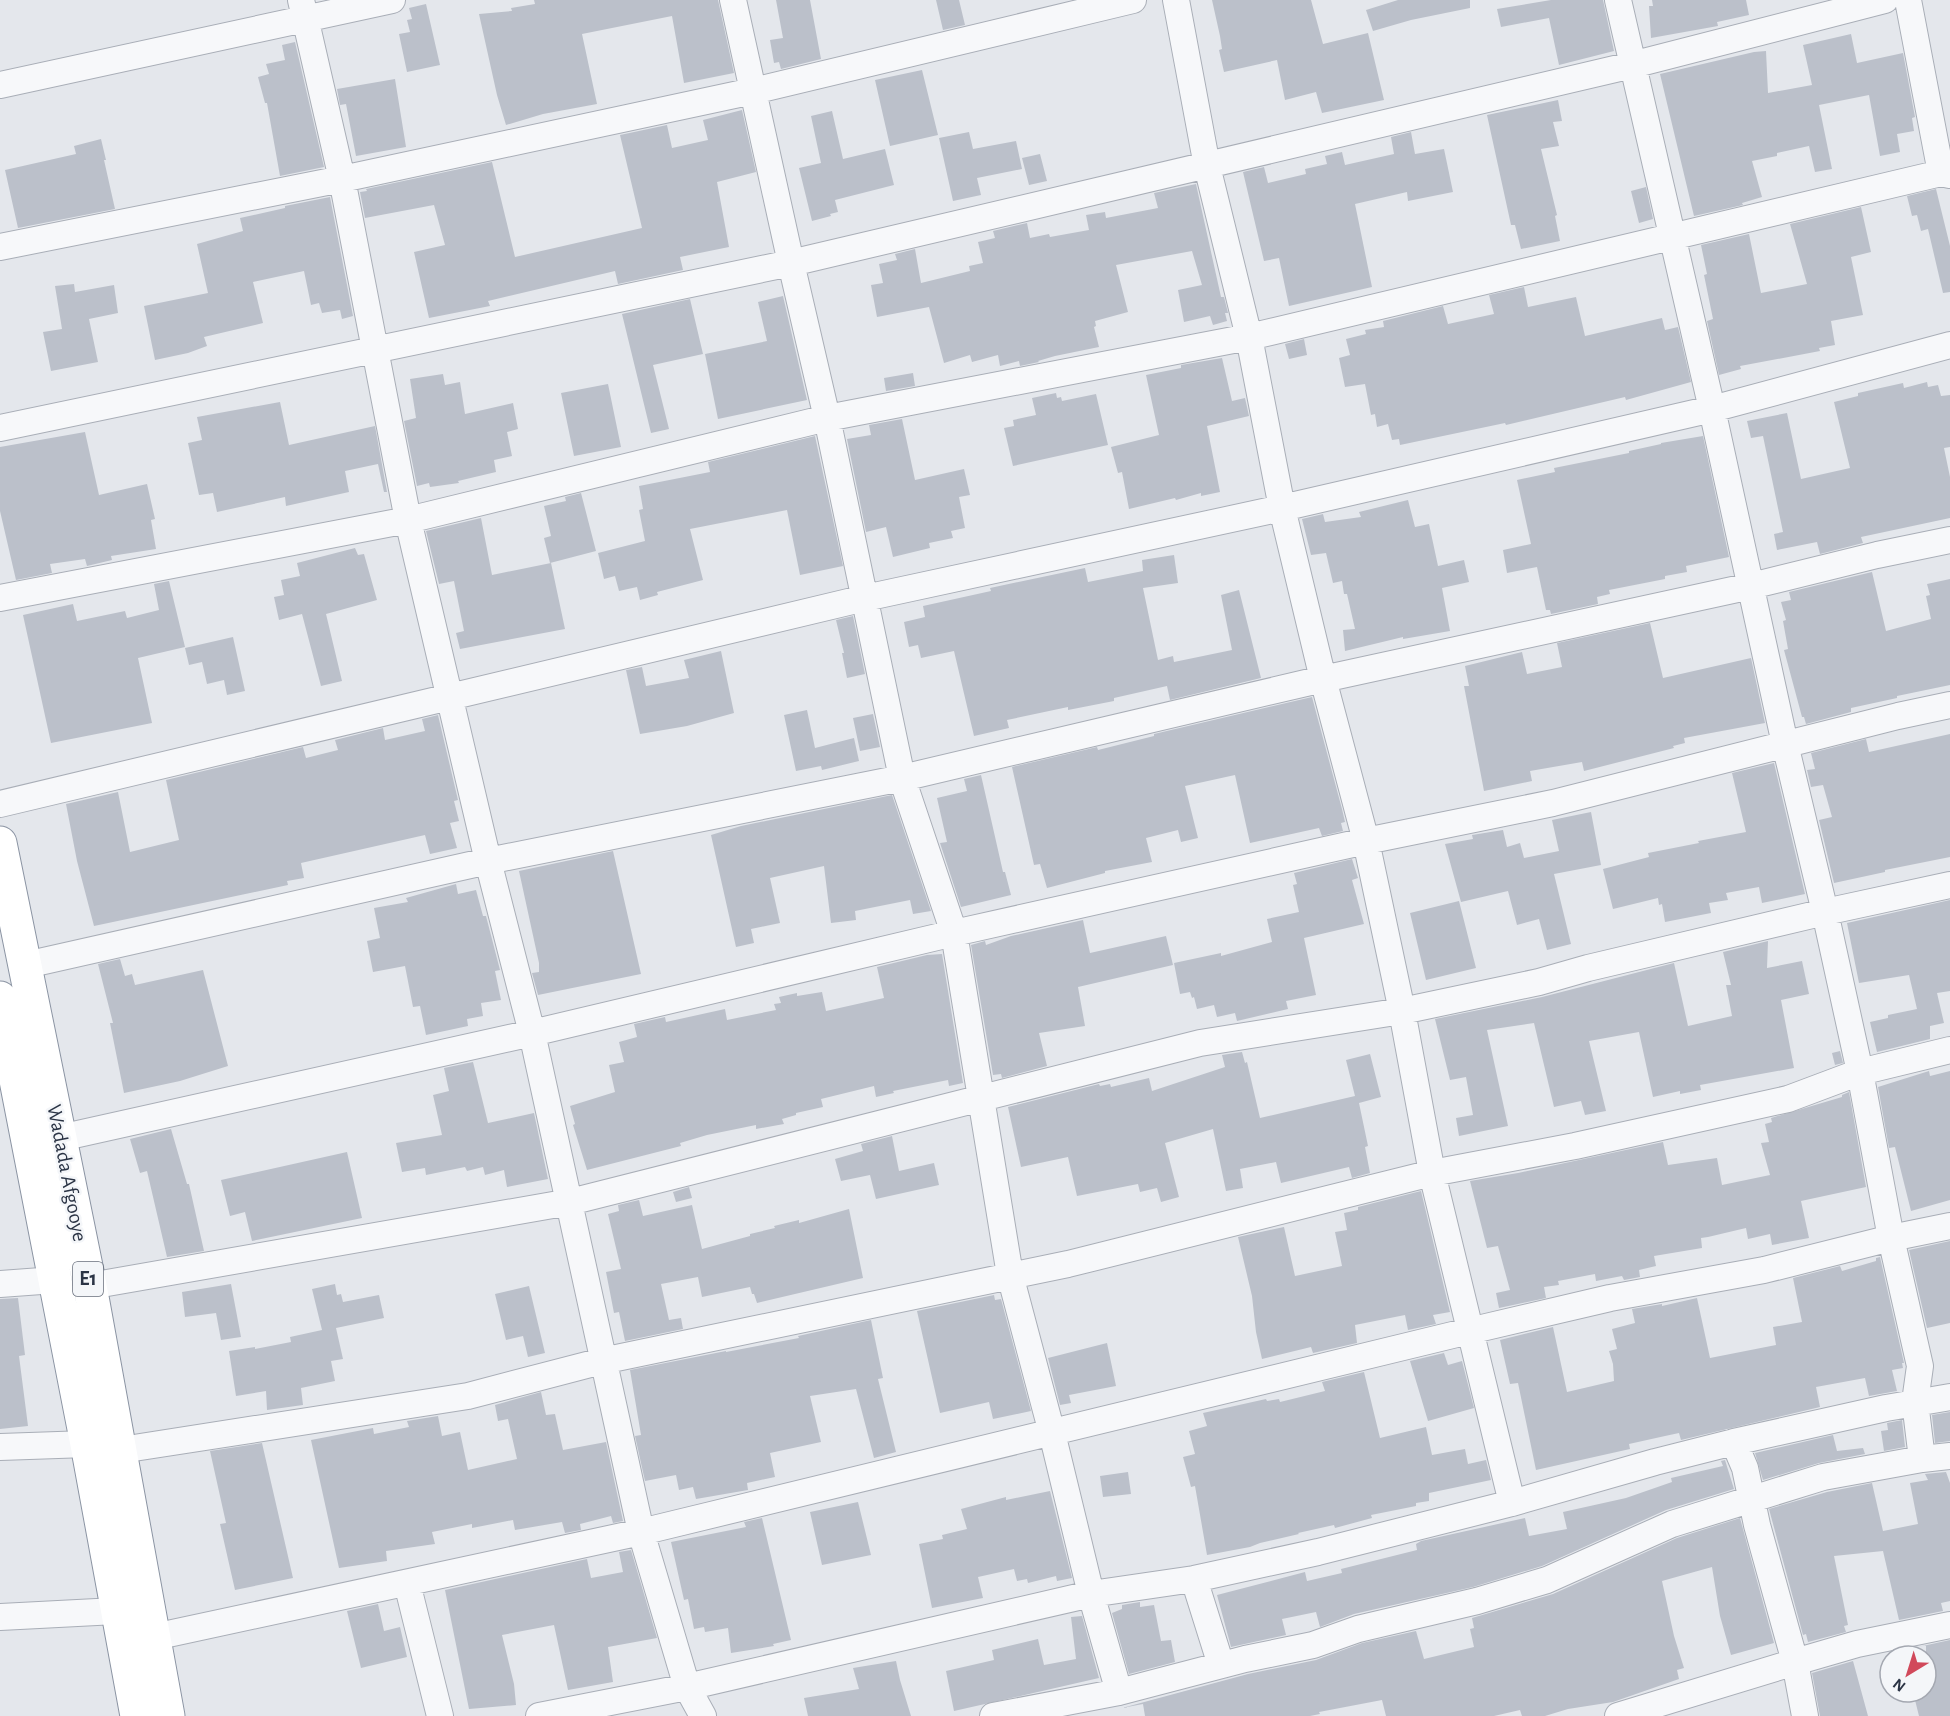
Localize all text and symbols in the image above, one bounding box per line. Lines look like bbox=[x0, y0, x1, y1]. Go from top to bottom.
street label: Wadada Afgooye bbox=[43, 1103, 91, 1243]
road number: E1 bbox=[73, 1262, 103, 1296]
north arrow bbox=[1878, 1644, 1938, 1704]
text: N bbox=[1890, 1675, 1909, 1695]

